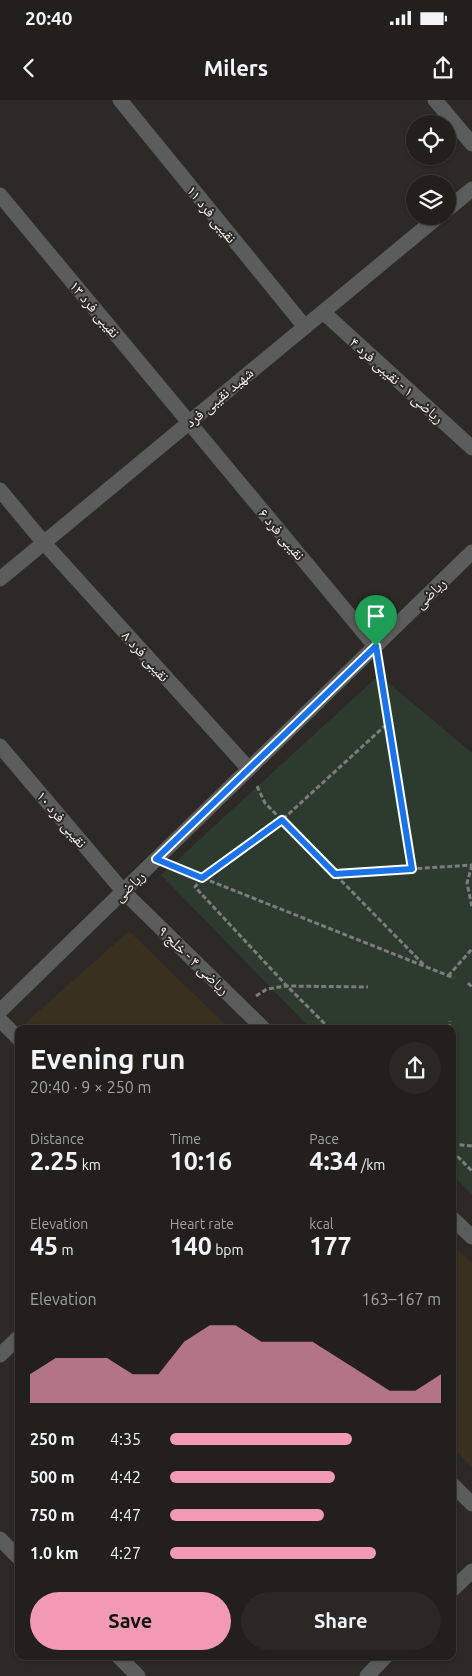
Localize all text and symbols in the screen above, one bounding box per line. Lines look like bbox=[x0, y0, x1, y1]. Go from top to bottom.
text: 20:40 bbox=[25, 7, 73, 29]
icon: back bbox=[15, 54, 43, 82]
icon: share bbox=[429, 54, 457, 82]
text: Milers bbox=[204, 55, 268, 80]
map controls bbox=[406, 115, 456, 225]
button: locate bbox=[406, 115, 456, 165]
button: layers bbox=[406, 175, 456, 225]
street label: نقیبی فرد ۱۱ bbox=[182, 182, 240, 247]
street label: نقیبی فرد ۱۳ bbox=[65, 277, 124, 342]
street label: ریاضی ۱ - نقیبی فرد ۴ bbox=[345, 333, 448, 428]
street label: شهید نقیبی فرد bbox=[182, 364, 258, 432]
street label: نقیبی فرد ۶ bbox=[254, 505, 309, 565]
street label: ریاضی bbox=[411, 574, 451, 613]
pin bbox=[355, 595, 397, 646]
icon: arrive bbox=[362, 602, 390, 630]
street label: نقیبی فرد ۸ bbox=[117, 627, 173, 686]
street label: نقیبی فرد ۱۰ bbox=[32, 787, 91, 852]
street label: ریاضی bbox=[110, 867, 150, 906]
street label: ریاضی ۴ - خلج ۹ bbox=[154, 922, 233, 1000]
button: share bbox=[389, 1042, 441, 1094]
text: Evening run bbox=[30, 1043, 185, 1074]
text: 20:40 · 9 × 250 m bbox=[30, 1078, 151, 1096]
text: Distance bbox=[30, 1131, 84, 1147]
text: Time bbox=[170, 1131, 201, 1147]
text: Pace bbox=[309, 1131, 339, 1147]
text: 2.25 bbox=[30, 1147, 78, 1175]
text: 10:16 bbox=[170, 1147, 232, 1175]
text: 4:34 bbox=[309, 1147, 358, 1175]
text: km bbox=[78, 1157, 101, 1173]
text: /km bbox=[358, 1157, 385, 1173]
text: Elevation bbox=[30, 1216, 88, 1232]
text: Heart rate bbox=[170, 1216, 234, 1232]
text: kcal bbox=[309, 1216, 334, 1232]
text: 45 bbox=[30, 1232, 58, 1260]
text: 140 bbox=[170, 1232, 212, 1260]
text: 177 bbox=[309, 1232, 352, 1260]
text: m bbox=[58, 1242, 74, 1258]
text: bpm bbox=[212, 1242, 244, 1258]
text: Elevation bbox=[30, 1290, 97, 1308]
text: 163–167 m bbox=[361, 1290, 441, 1308]
text: 250 m bbox=[30, 1430, 75, 1448]
text: 4:35 bbox=[110, 1430, 141, 1448]
text: 500 m bbox=[30, 1468, 75, 1486]
text: 4:42 bbox=[110, 1468, 141, 1486]
text: 750 m bbox=[30, 1506, 75, 1524]
text: 4:47 bbox=[110, 1506, 141, 1524]
text: 1.0 km bbox=[30, 1544, 79, 1562]
text: 4:27 bbox=[110, 1544, 141, 1562]
button: Save bbox=[30, 1592, 231, 1650]
button: Share bbox=[241, 1592, 441, 1650]

